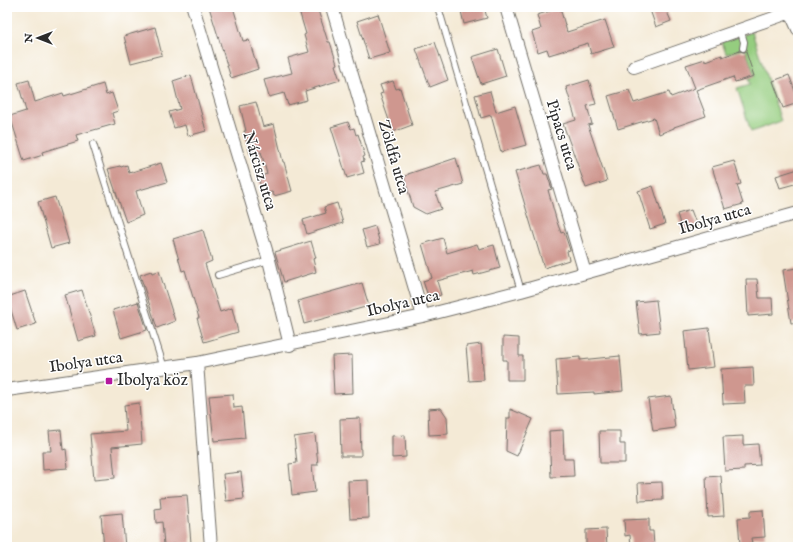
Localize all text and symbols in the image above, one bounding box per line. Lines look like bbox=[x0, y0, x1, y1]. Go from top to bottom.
north arrow bbox=[18, 18, 58, 58]
text: N bbox=[22, 33, 36, 44]
street label: Pipacs utca bbox=[541, 97, 581, 173]
street label: Zöldfa utca bbox=[373, 118, 413, 197]
street label: Nárcisz utca bbox=[238, 129, 280, 213]
street label: Ibolya utca bbox=[677, 200, 753, 240]
street label: Ibolya utca bbox=[365, 286, 441, 322]
street label: Ibolya utca bbox=[48, 348, 124, 378]
place label: Ibolya köz bbox=[117, 371, 188, 391]
marker: Ibolya köz bbox=[104, 376, 114, 386]

